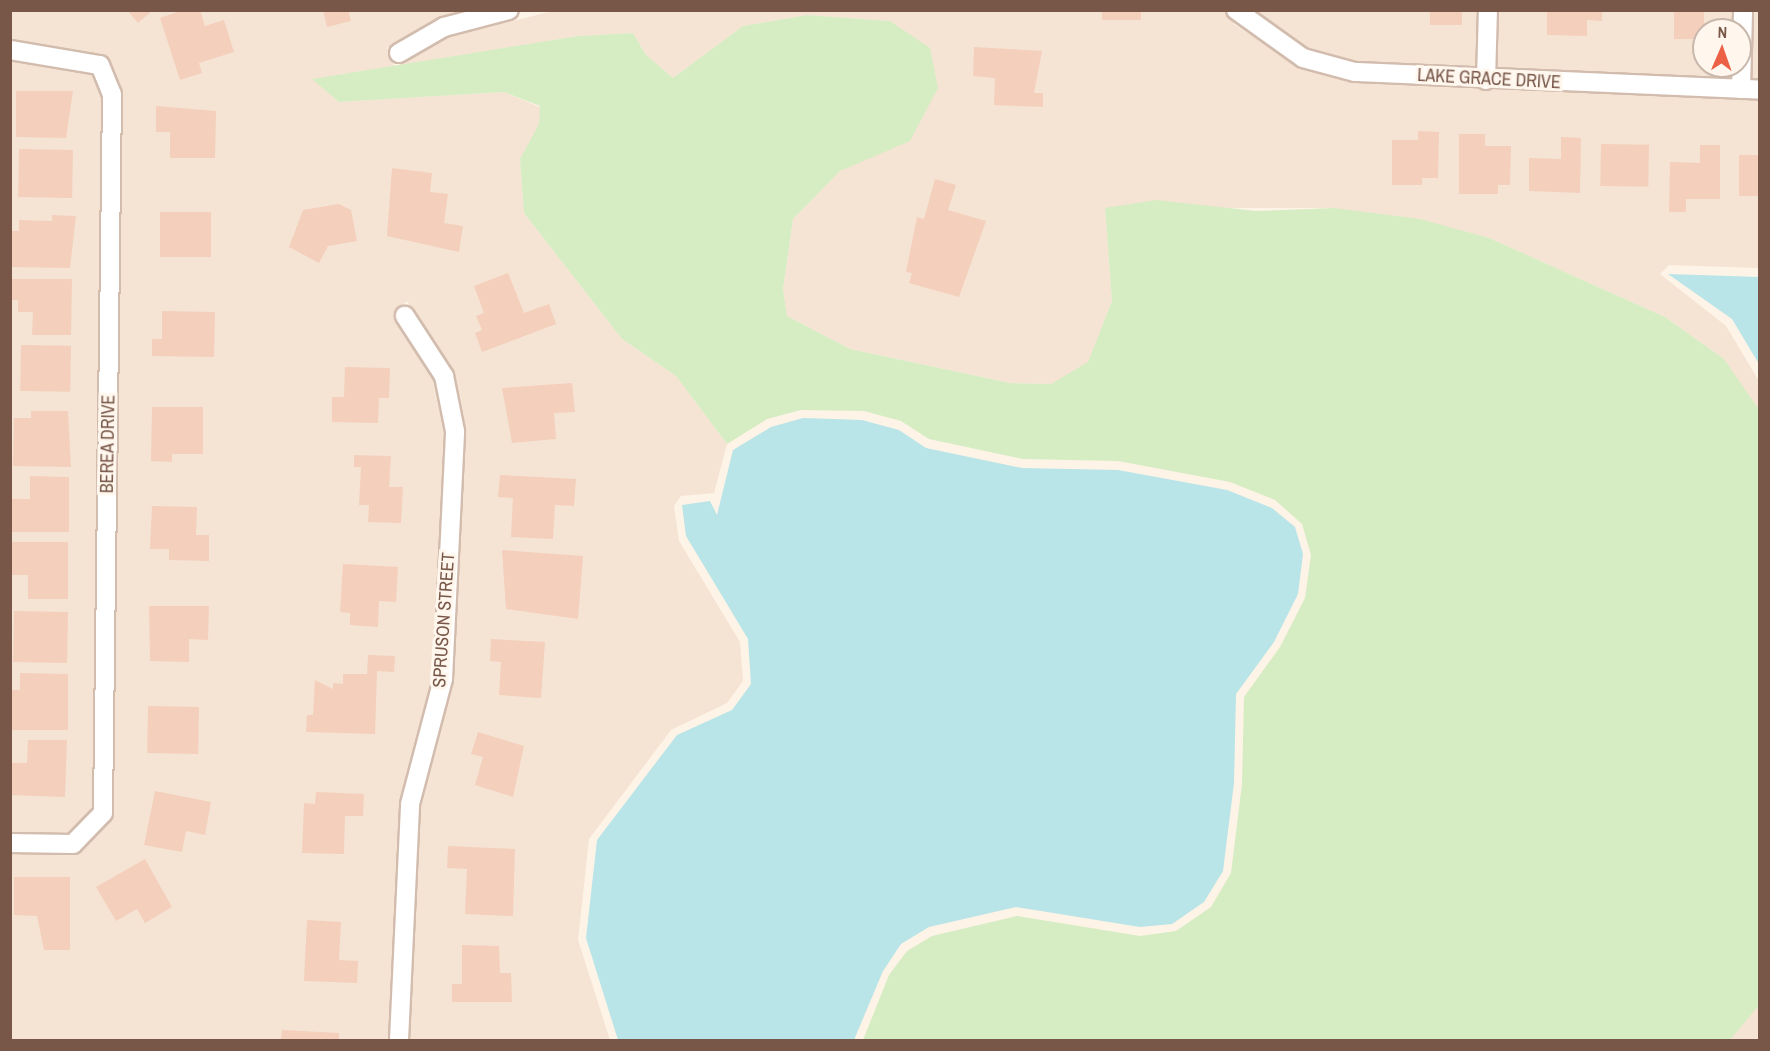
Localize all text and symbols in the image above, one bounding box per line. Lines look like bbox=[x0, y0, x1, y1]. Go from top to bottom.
north arrow bbox=[1692, 18, 1752, 78]
text: N bbox=[1717, 21, 1728, 43]
street label: LAKE GRACE DRIVE bbox=[1417, 64, 1561, 94]
street label: BEREA DRIVE bbox=[96, 394, 120, 494]
street label: SPRUSON STREET bbox=[429, 552, 459, 688]

